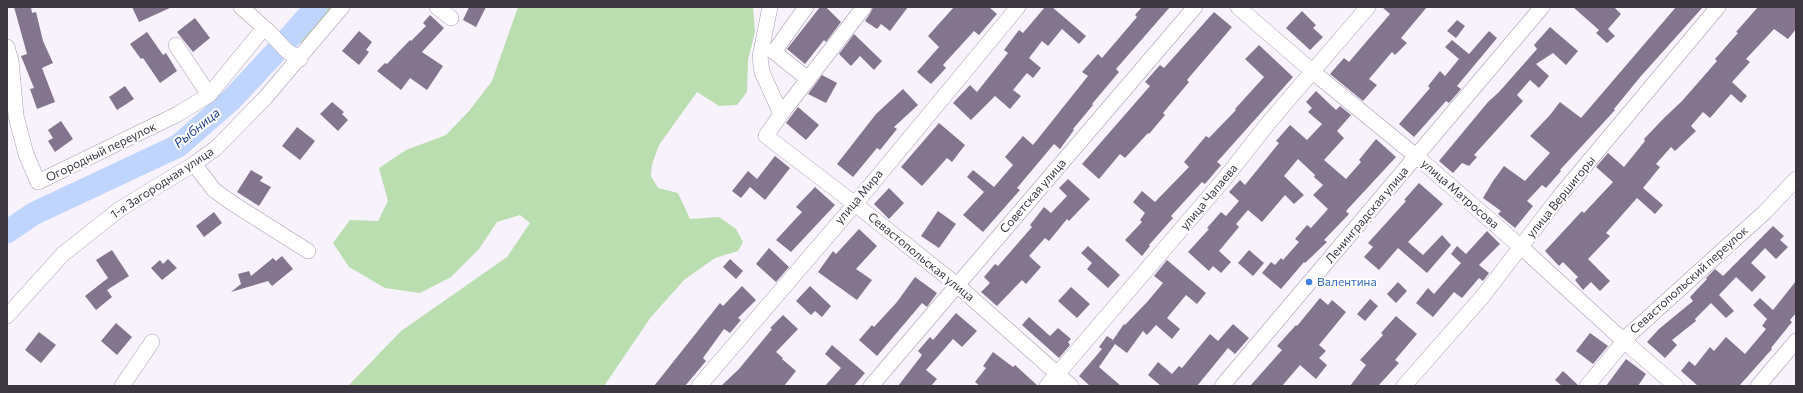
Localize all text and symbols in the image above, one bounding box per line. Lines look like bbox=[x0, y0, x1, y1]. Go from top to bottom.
water label: Рыбница bbox=[171, 105, 223, 151]
street label: Огородный переулок bbox=[44, 119, 158, 185]
street label: 1-я Загородная улица bbox=[108, 144, 216, 222]
street label: улица Вершигоры bbox=[1524, 153, 1598, 241]
street label: Советская улица bbox=[997, 156, 1069, 236]
street label: улица Матросова bbox=[1418, 156, 1502, 232]
street label: улица Чапаева bbox=[1177, 161, 1241, 233]
street label: Ленинградская улица bbox=[1322, 164, 1412, 266]
street label: улица Мира bbox=[832, 167, 886, 227]
street label: Севастопольская улица bbox=[865, 210, 977, 304]
street label: Севастопольский переулок bbox=[1627, 223, 1751, 337]
place label: Валентина bbox=[1317, 275, 1377, 289]
marker: Валентина bbox=[1304, 277, 1314, 287]

